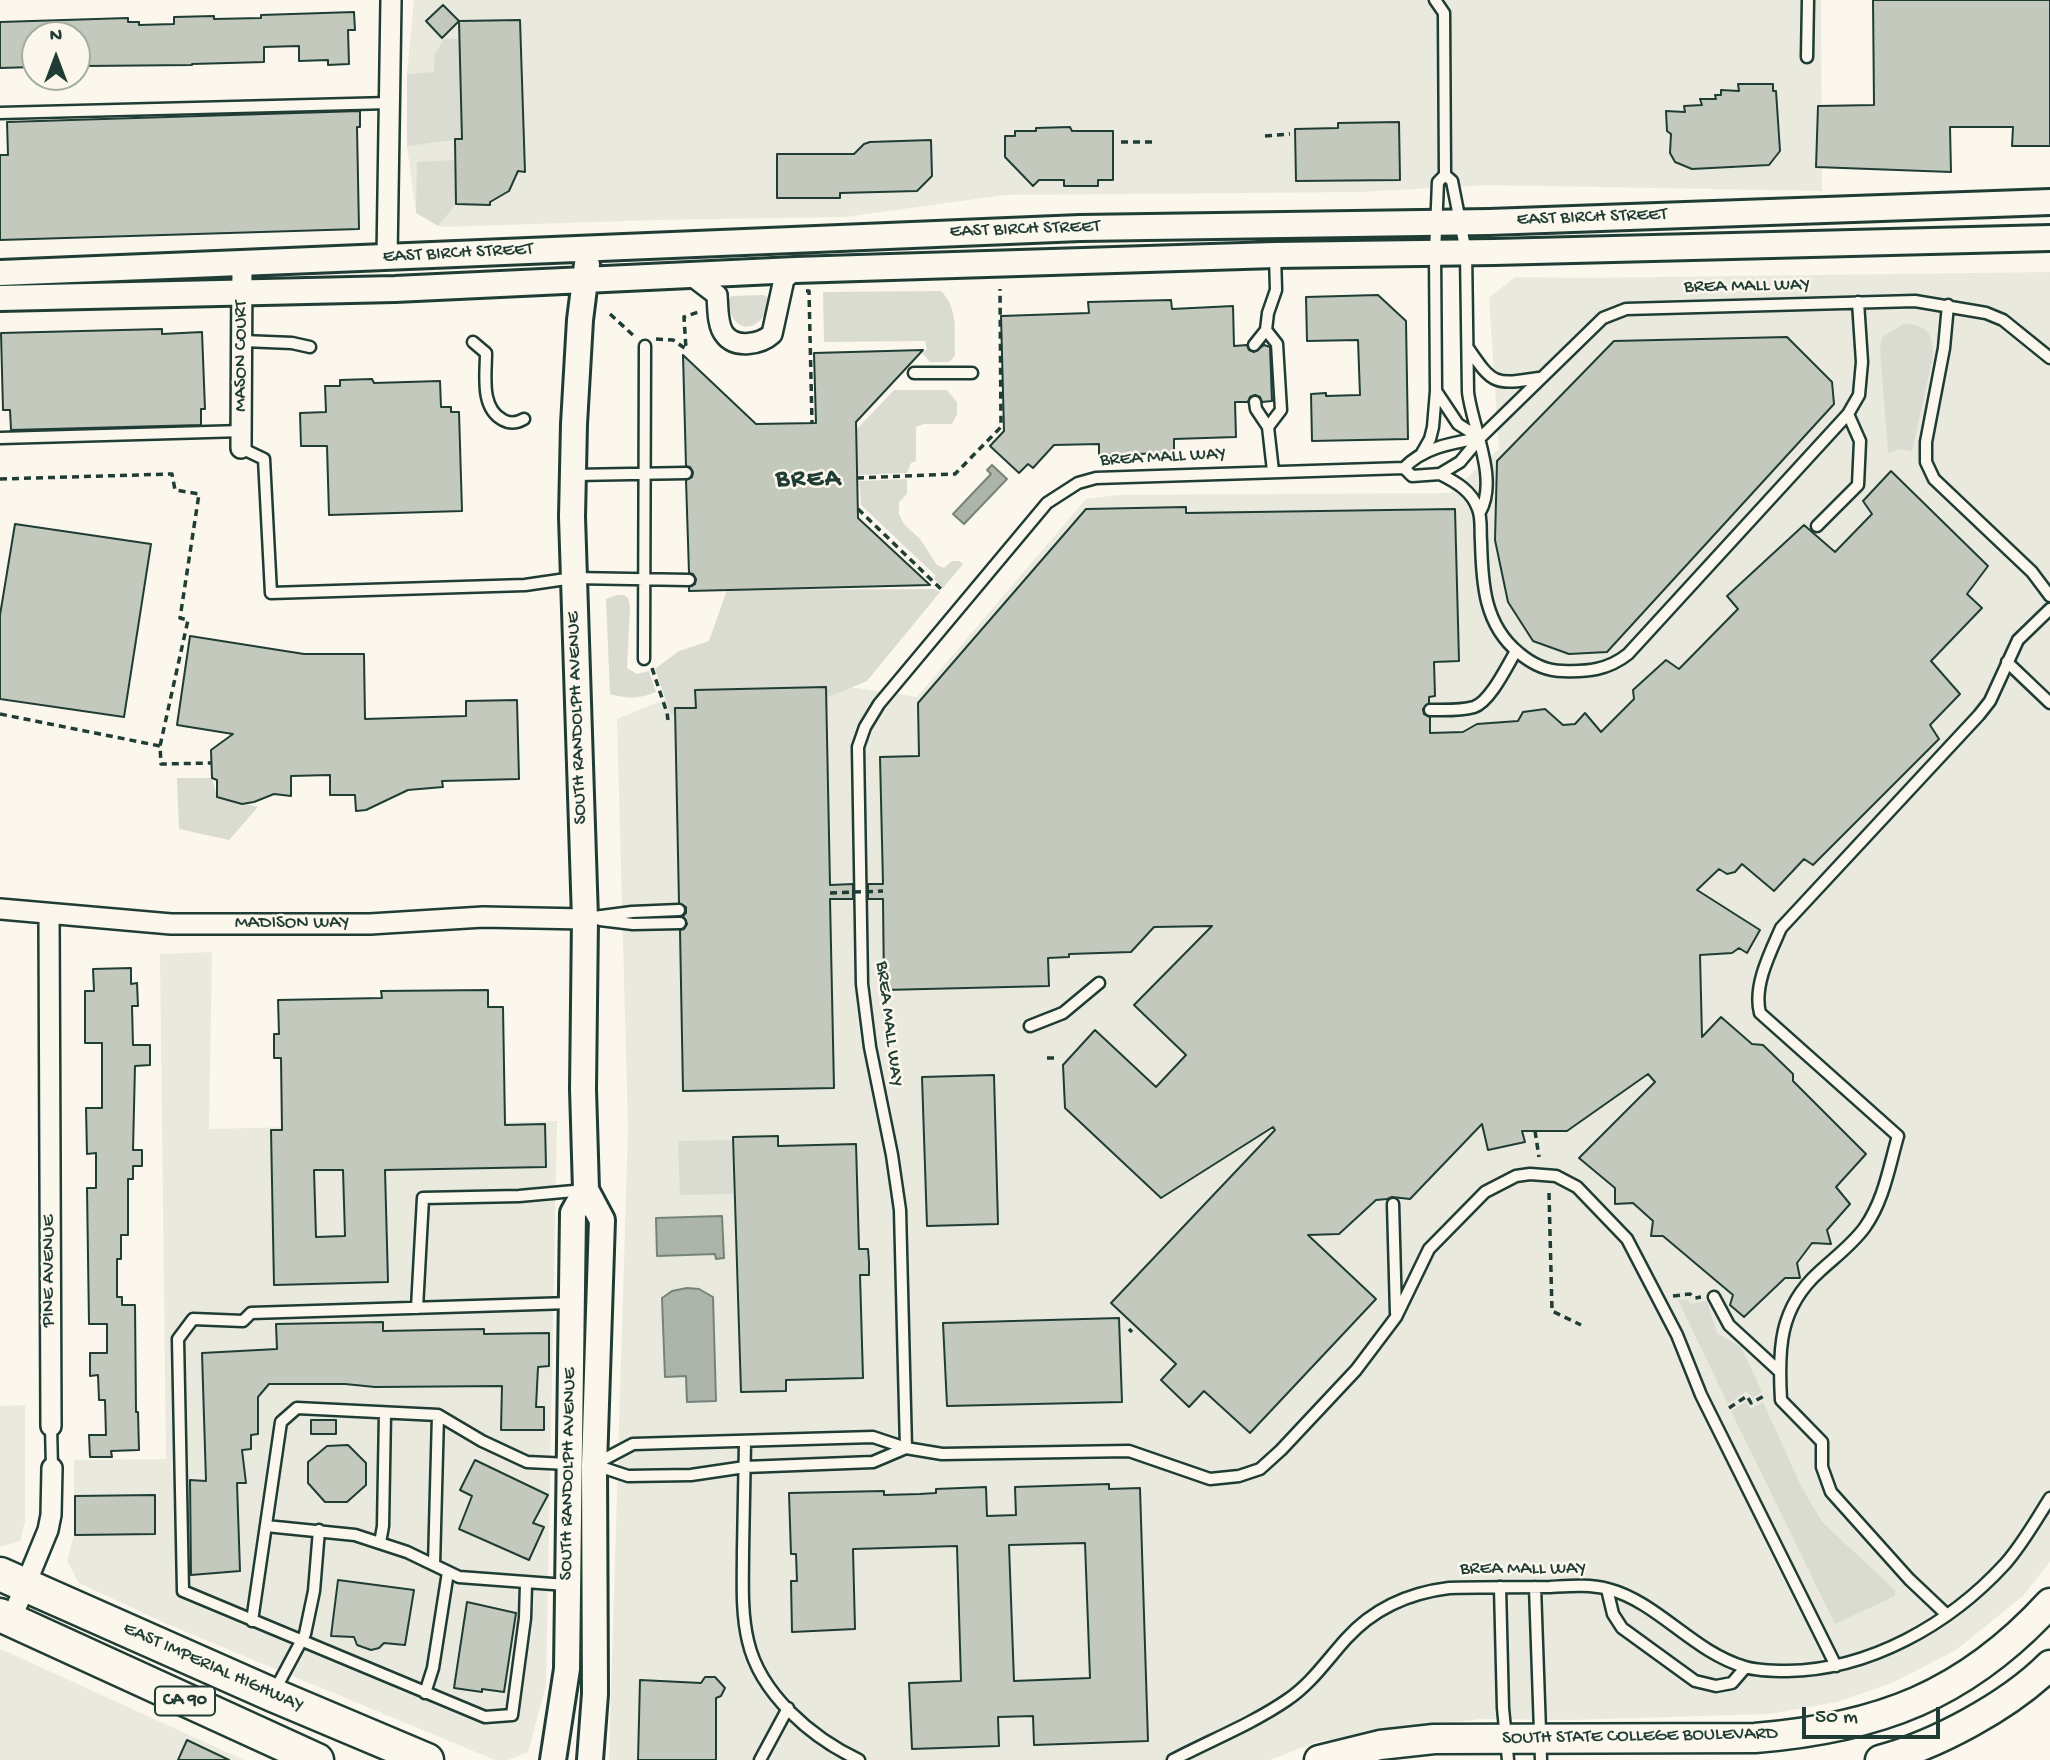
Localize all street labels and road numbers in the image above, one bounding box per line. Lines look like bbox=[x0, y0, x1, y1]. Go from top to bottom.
street label: EAST BIRCH STREET bbox=[1516, 204, 1668, 232]
street label: EAST BIRCH STREET bbox=[949, 216, 1101, 244]
street label: EAST BIRCH STREET bbox=[382, 239, 534, 269]
street label: BREA MALL WAY bbox=[1684, 275, 1810, 299]
street label: MASON COURT bbox=[231, 300, 253, 412]
street label: BREA MALL WAY bbox=[1099, 443, 1227, 473]
street label: SOUTH RANDOLPH AVENUE bbox=[563, 611, 593, 825]
street label: MADISON WAY bbox=[235, 913, 349, 935]
street label: BREA MALL WAY bbox=[869, 960, 907, 1088]
street label: PINE AVENUE bbox=[39, 1215, 61, 1327]
street label: SOUTH RANDOLPH AVENUE bbox=[556, 1367, 582, 1581]
street label: BREA MALL WAY bbox=[1460, 1559, 1586, 1581]
street label: EAST IMPERIAL HIGHWAY bbox=[119, 1618, 307, 1718]
road number: CA 90 bbox=[155, 1686, 215, 1716]
street label: SOUTH STATE COLLEGE BOULEVARD bbox=[1502, 1723, 1778, 1751]

